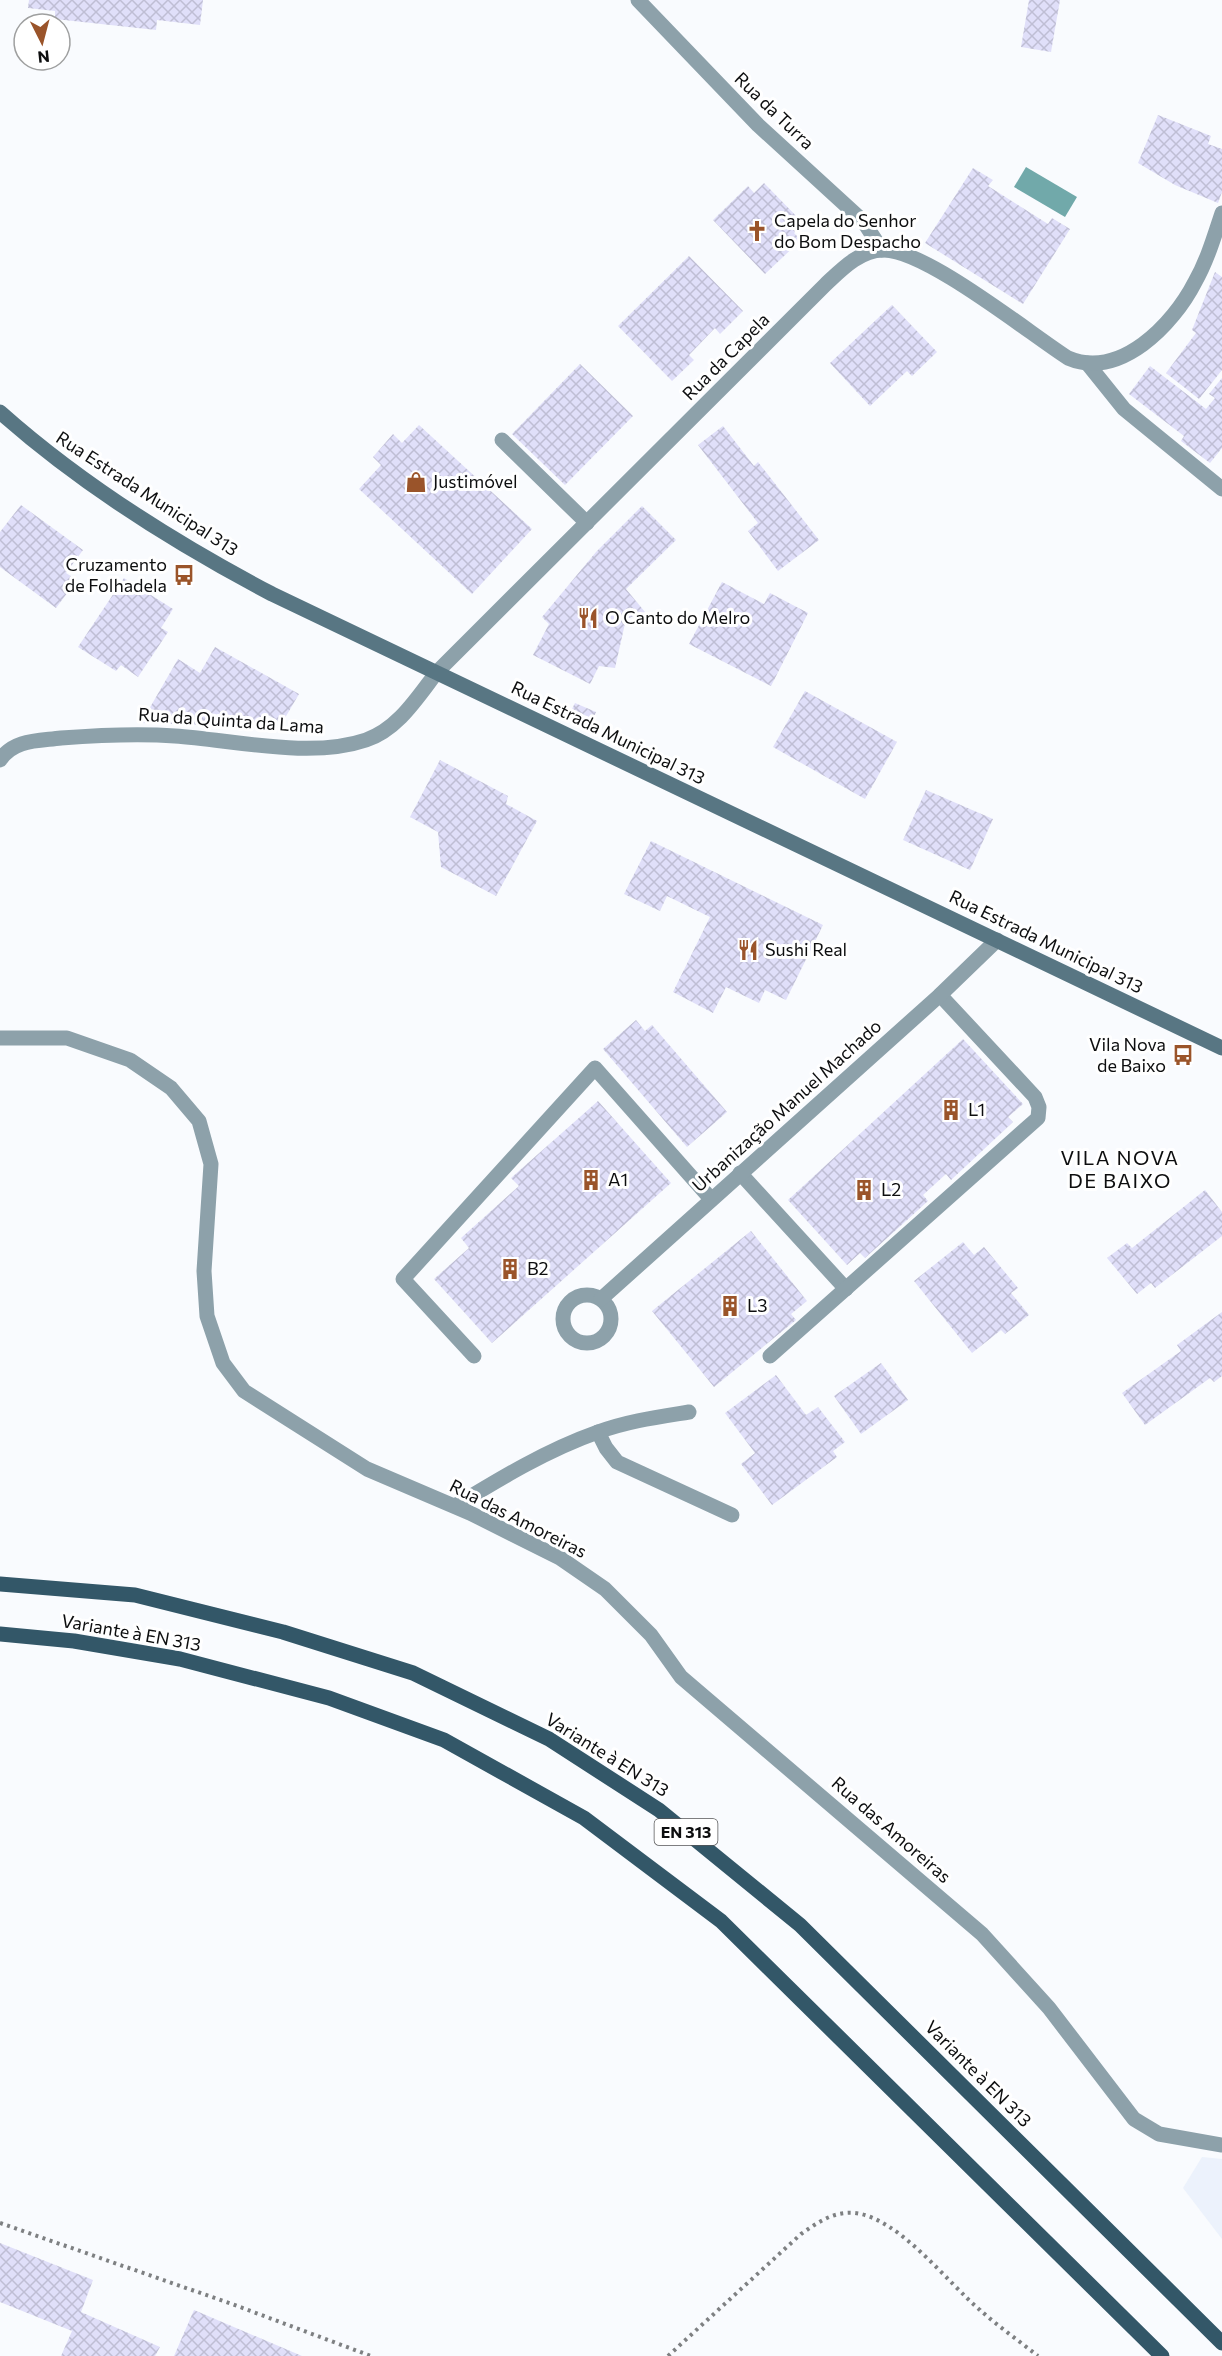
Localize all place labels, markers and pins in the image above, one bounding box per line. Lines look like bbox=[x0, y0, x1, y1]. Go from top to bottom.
place label: Capela do Senhor do Bom Despacho bbox=[774, 209, 921, 252]
church icon: Capela do Senhor do Bom Despacho bbox=[745, 219, 769, 243]
shop icon: Justimóvel bbox=[404, 470, 428, 494]
place label: Justimóvel bbox=[433, 470, 518, 492]
place label: Cruzamento de Folhadela bbox=[65, 553, 167, 596]
bus stop icon: Cruzamento de Folhadela bbox=[172, 563, 196, 587]
restaurant icon: O Canto do Melro bbox=[576, 606, 600, 630]
place label: O Canto do Melro bbox=[605, 606, 750, 628]
restaurant icon: Sushi Real bbox=[736, 938, 760, 962]
place label: Sushi Real bbox=[765, 938, 847, 960]
place label: Vila Nova de Baixo bbox=[1089, 1033, 1166, 1076]
bus stop icon: Vila Nova de Baixo bbox=[1171, 1043, 1195, 1067]
building icon: L1 bbox=[939, 1098, 963, 1122]
place label: L1 bbox=[968, 1098, 985, 1120]
building icon: A1 bbox=[579, 1168, 603, 1192]
place label: A1 bbox=[608, 1168, 628, 1190]
building icon: L2 bbox=[852, 1178, 876, 1202]
place label: L2 bbox=[881, 1178, 901, 1200]
building icon: B2 bbox=[498, 1257, 522, 1281]
place label: B2 bbox=[527, 1257, 549, 1279]
building icon: L3 bbox=[718, 1294, 742, 1318]
place label: L3 bbox=[747, 1294, 768, 1316]

